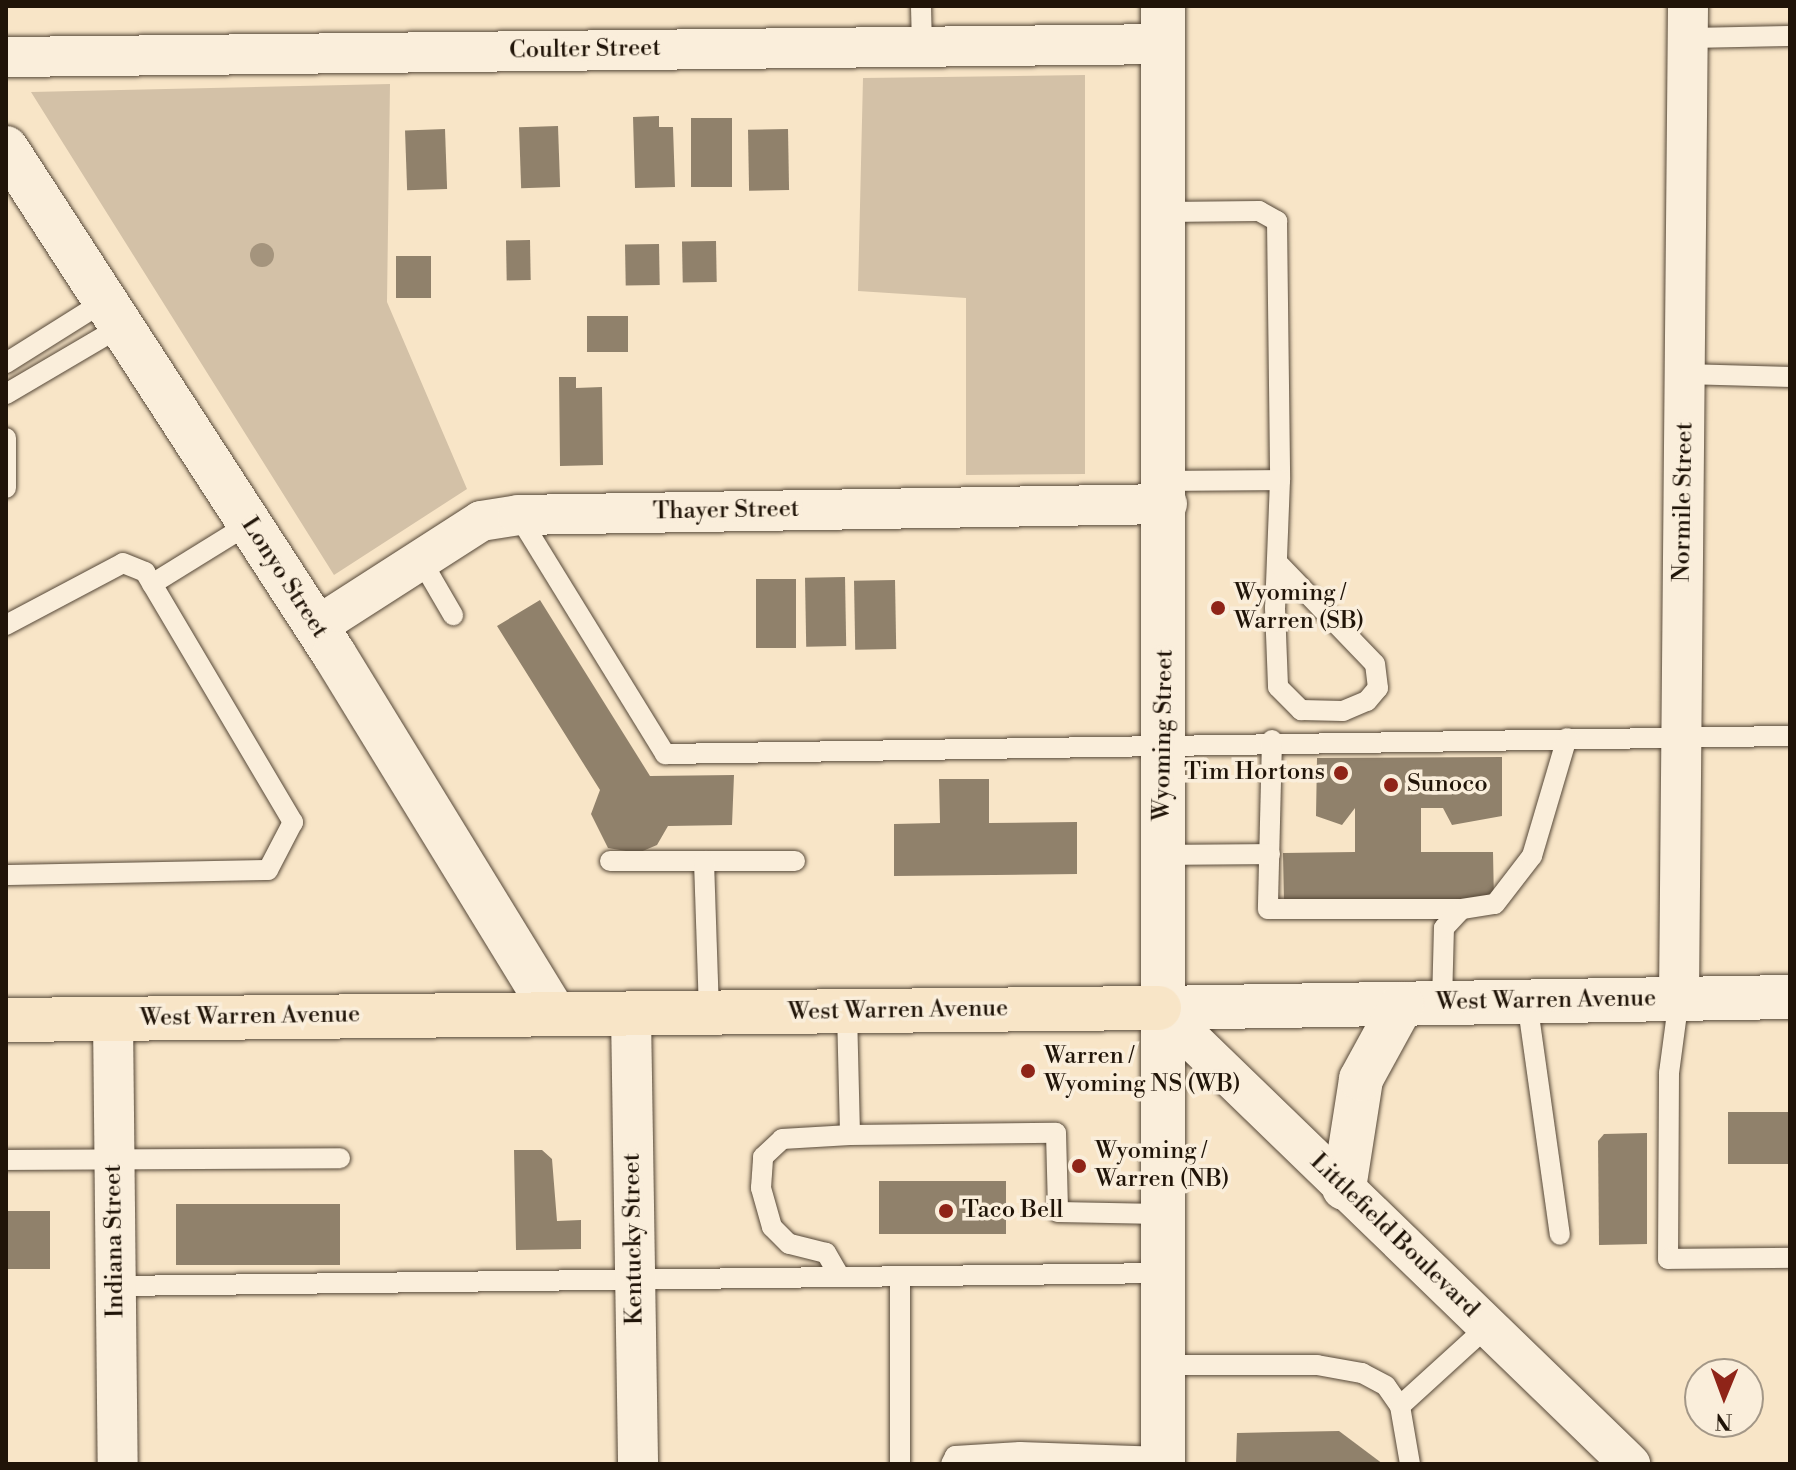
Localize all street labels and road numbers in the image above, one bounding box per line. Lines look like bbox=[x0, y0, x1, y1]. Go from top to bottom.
street label: Coulter Street bbox=[509, 34, 661, 66]
street label: Normile Street bbox=[1668, 422, 1700, 582]
street label: Thayer Street bbox=[652, 495, 800, 527]
street label: Lonyo Street bbox=[234, 512, 334, 644]
street label: Wyoming Street bbox=[1148, 649, 1180, 821]
street label: West Warren Avenue bbox=[1436, 985, 1656, 1017]
street label: West Warren Avenue bbox=[788, 995, 1008, 1027]
street label: West Warren Avenue bbox=[140, 1001, 360, 1033]
street label: Littlefield Boulevard bbox=[1304, 1148, 1484, 1324]
street label: Kentucky Street bbox=[618, 1153, 650, 1325]
street label: Indiana Street bbox=[99, 1164, 131, 1318]

